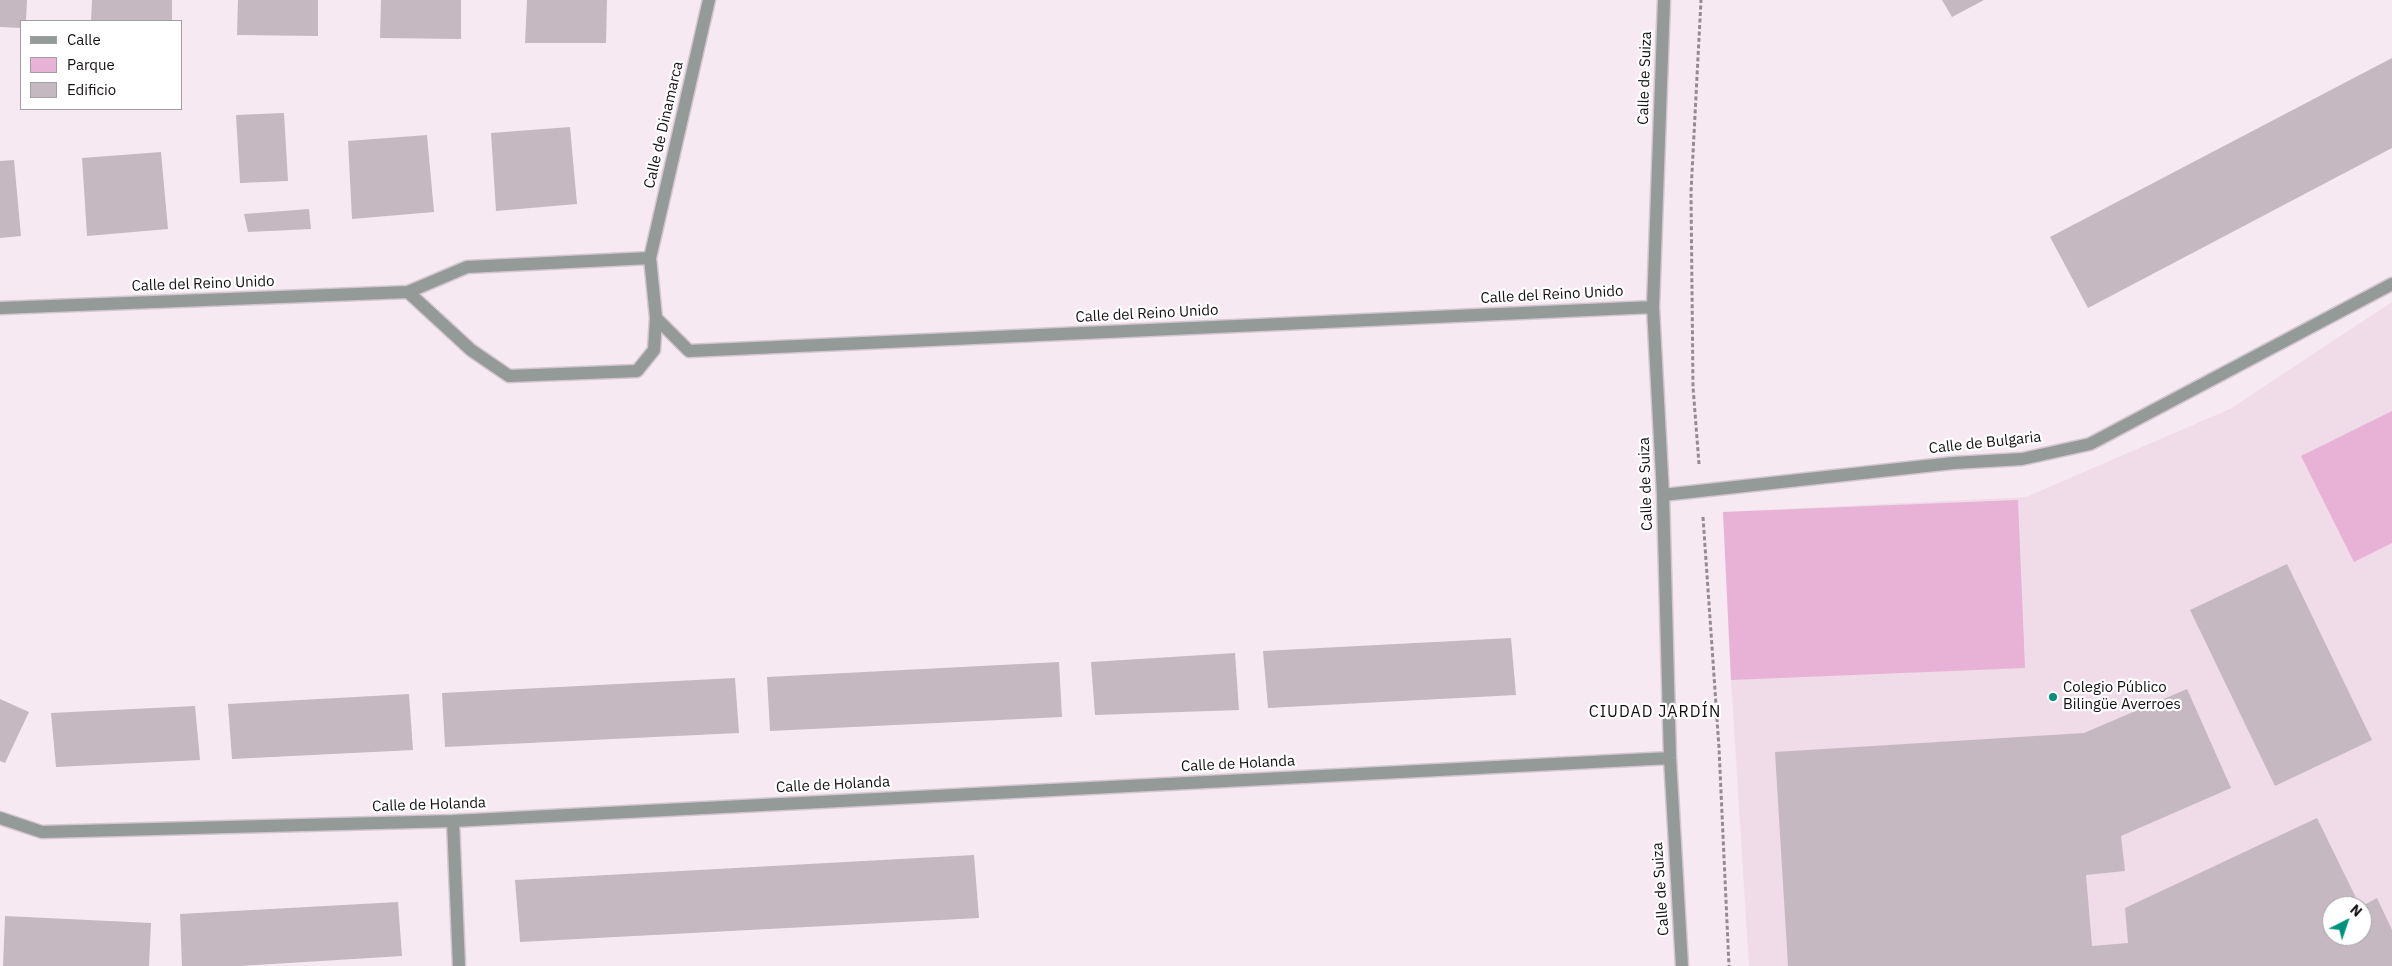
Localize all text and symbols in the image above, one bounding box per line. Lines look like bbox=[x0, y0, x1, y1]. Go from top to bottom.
legend bbox=[20, 20, 182, 110]
text: Calle bbox=[67, 30, 101, 49]
street label: Calle de Suiza bbox=[1634, 31, 1656, 125]
text: Parque bbox=[67, 55, 115, 74]
street label: Calle de Dinamarca bbox=[641, 60, 687, 190]
text: Edificio bbox=[67, 80, 116, 99]
street label: Calle del Reino Unido bbox=[131, 273, 275, 295]
street label: Calle del Reino Unido bbox=[1480, 282, 1624, 308]
street label: Calle del Reino Unido bbox=[1075, 301, 1219, 327]
street label: Calle de Bulgaria bbox=[1928, 428, 2042, 458]
street label: Calle de Suiza bbox=[1635, 437, 1657, 531]
place label: Colegio Público Bilingüe Averroes bbox=[2063, 679, 2181, 714]
marker: Colegio Público Bilingüe Averroes bbox=[2047, 691, 2059, 703]
district label: CIUDAD JARDÍN bbox=[1587, 702, 1723, 722]
street label: Calle de Holanda bbox=[1181, 752, 1295, 776]
street label: Calle de Holanda bbox=[776, 773, 890, 797]
street label: Calle de Holanda bbox=[372, 794, 486, 816]
street label: Calle de Suiza bbox=[1649, 842, 1673, 936]
north arrow bbox=[2322, 896, 2372, 946]
text: N bbox=[2346, 900, 2366, 921]

